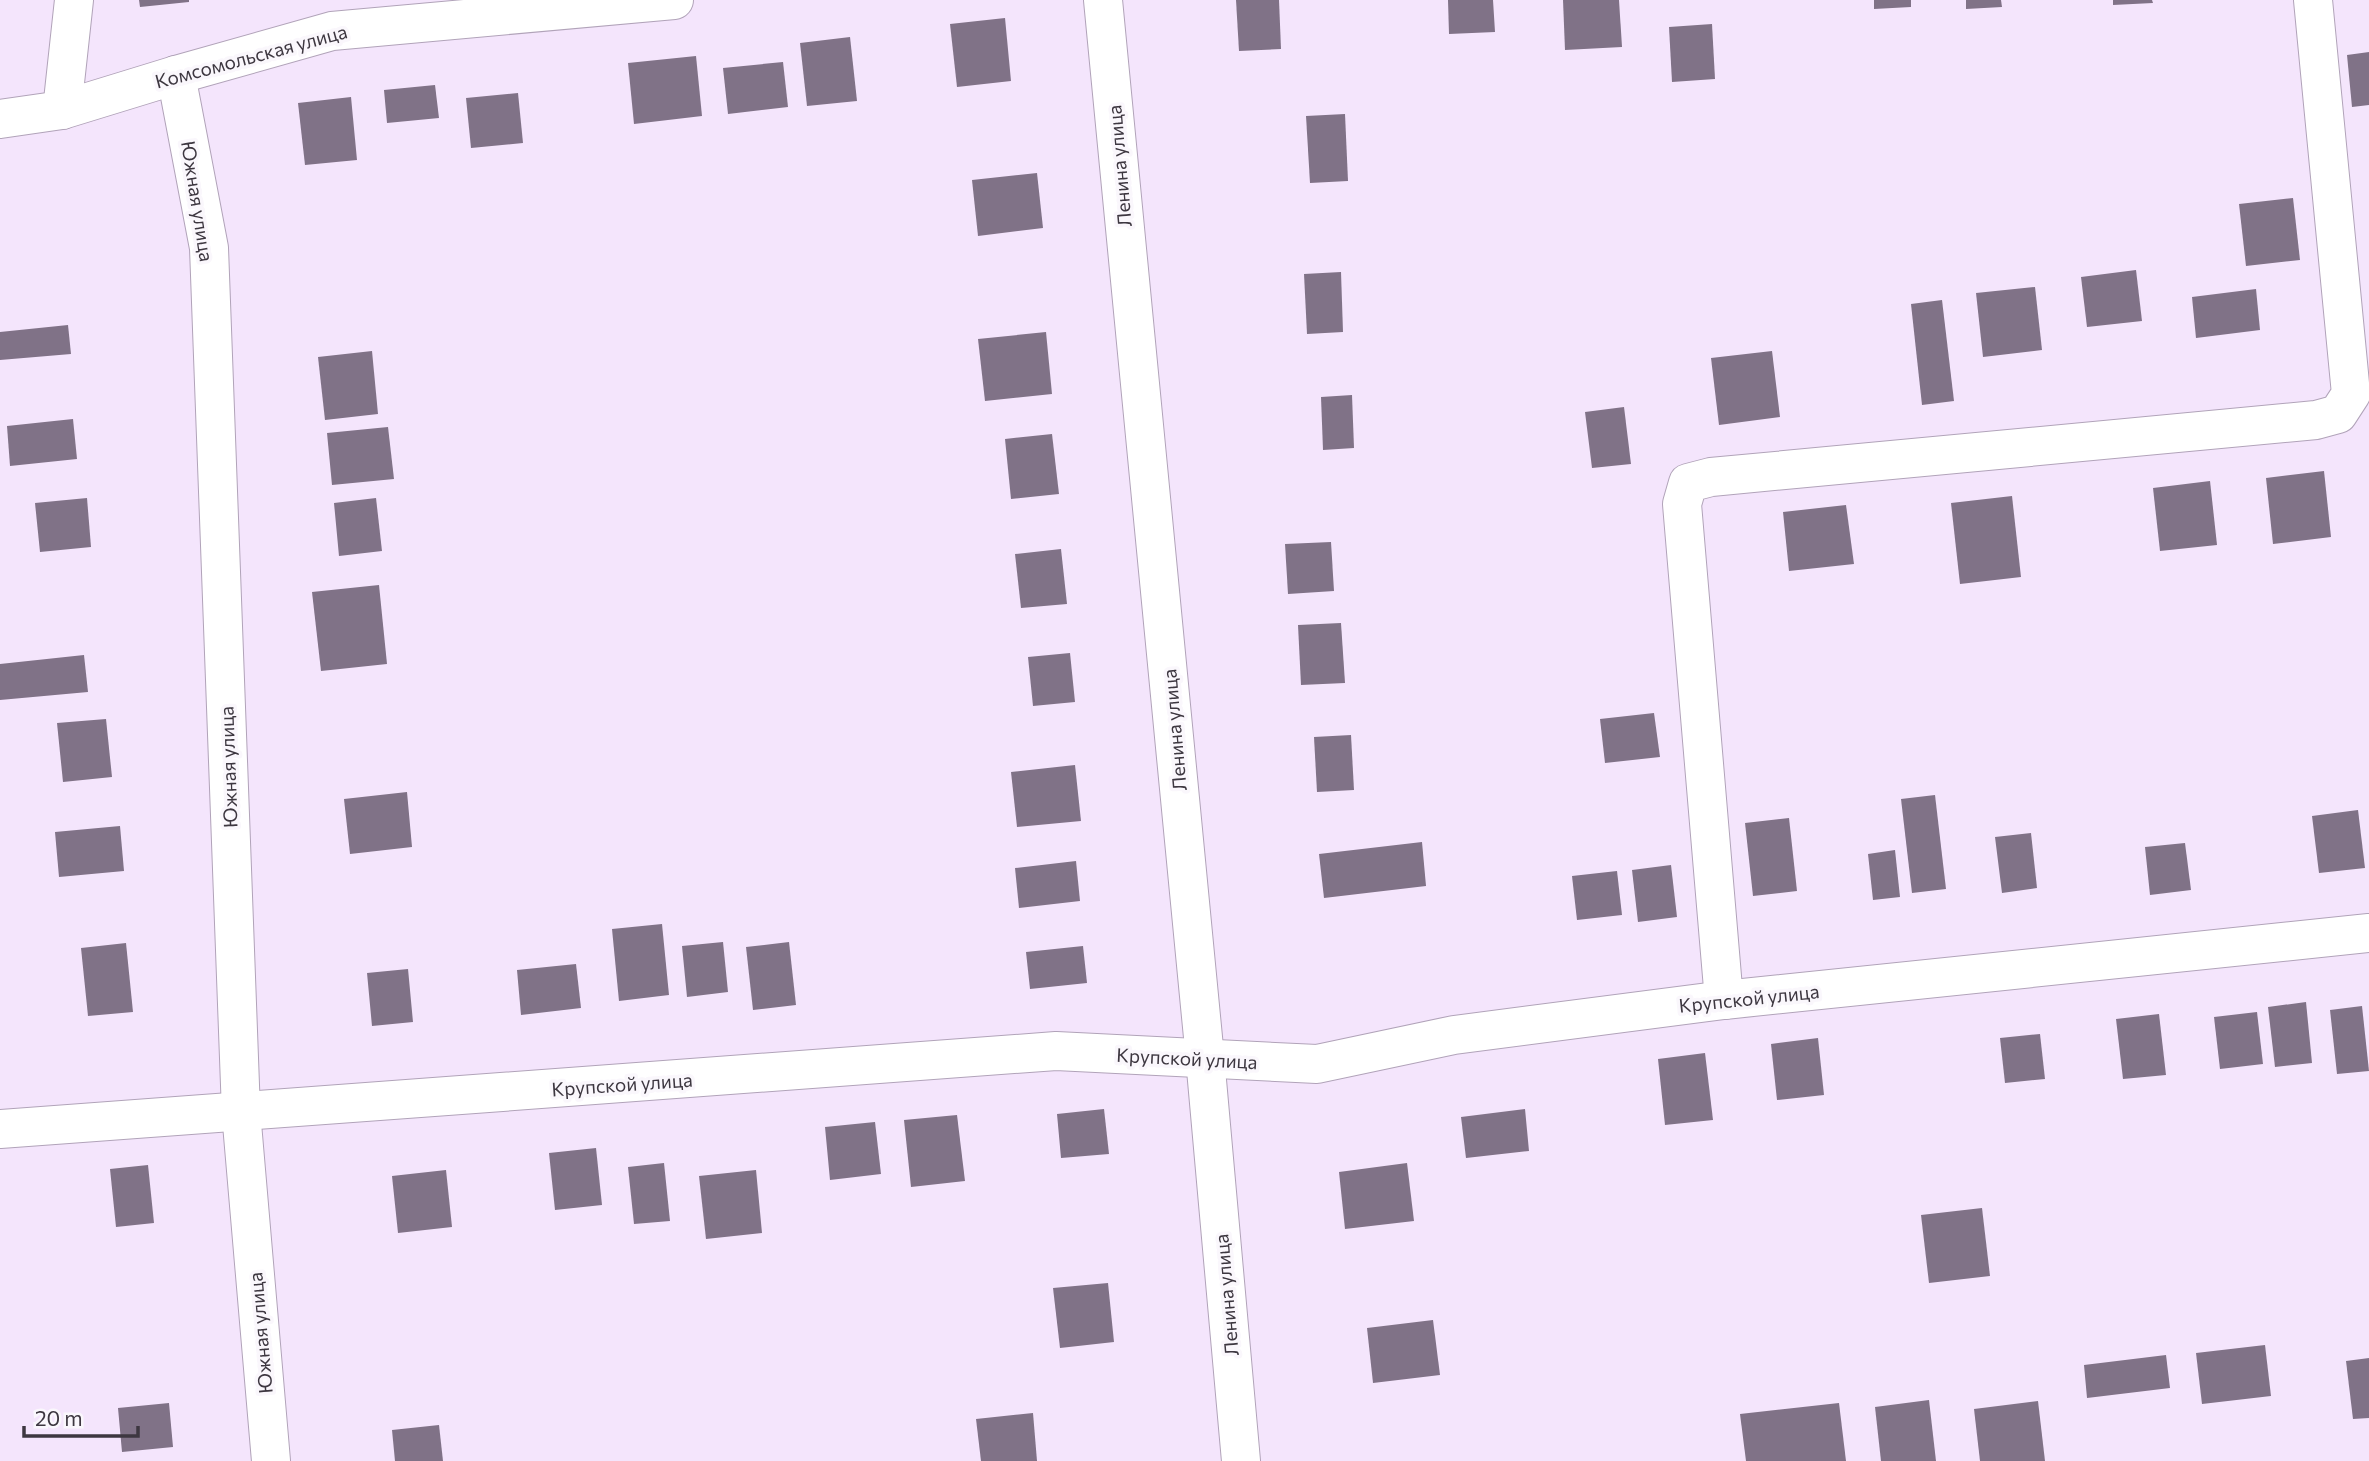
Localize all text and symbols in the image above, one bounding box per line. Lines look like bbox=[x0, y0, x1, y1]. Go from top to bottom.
street label: Комсомольская улица bbox=[152, 19, 350, 93]
street label: Ленина улица bbox=[1102, 104, 1136, 228]
street label: Южная улица bbox=[177, 139, 219, 263]
street label: Ленина улица bbox=[1157, 668, 1191, 792]
street label: Южная улица bbox=[214, 706, 242, 828]
street label: Крупской улица bbox=[1678, 979, 1820, 1017]
street label: Крупской улица bbox=[1116, 1043, 1258, 1073]
street label: Крупской улица bbox=[551, 1068, 693, 1100]
street label: Ленина улица bbox=[1209, 1233, 1243, 1357]
street label: Южная улица bbox=[243, 1271, 277, 1395]
scale bar bbox=[24, 1394, 138, 1438]
text: 20 m bbox=[35, 1405, 83, 1430]

